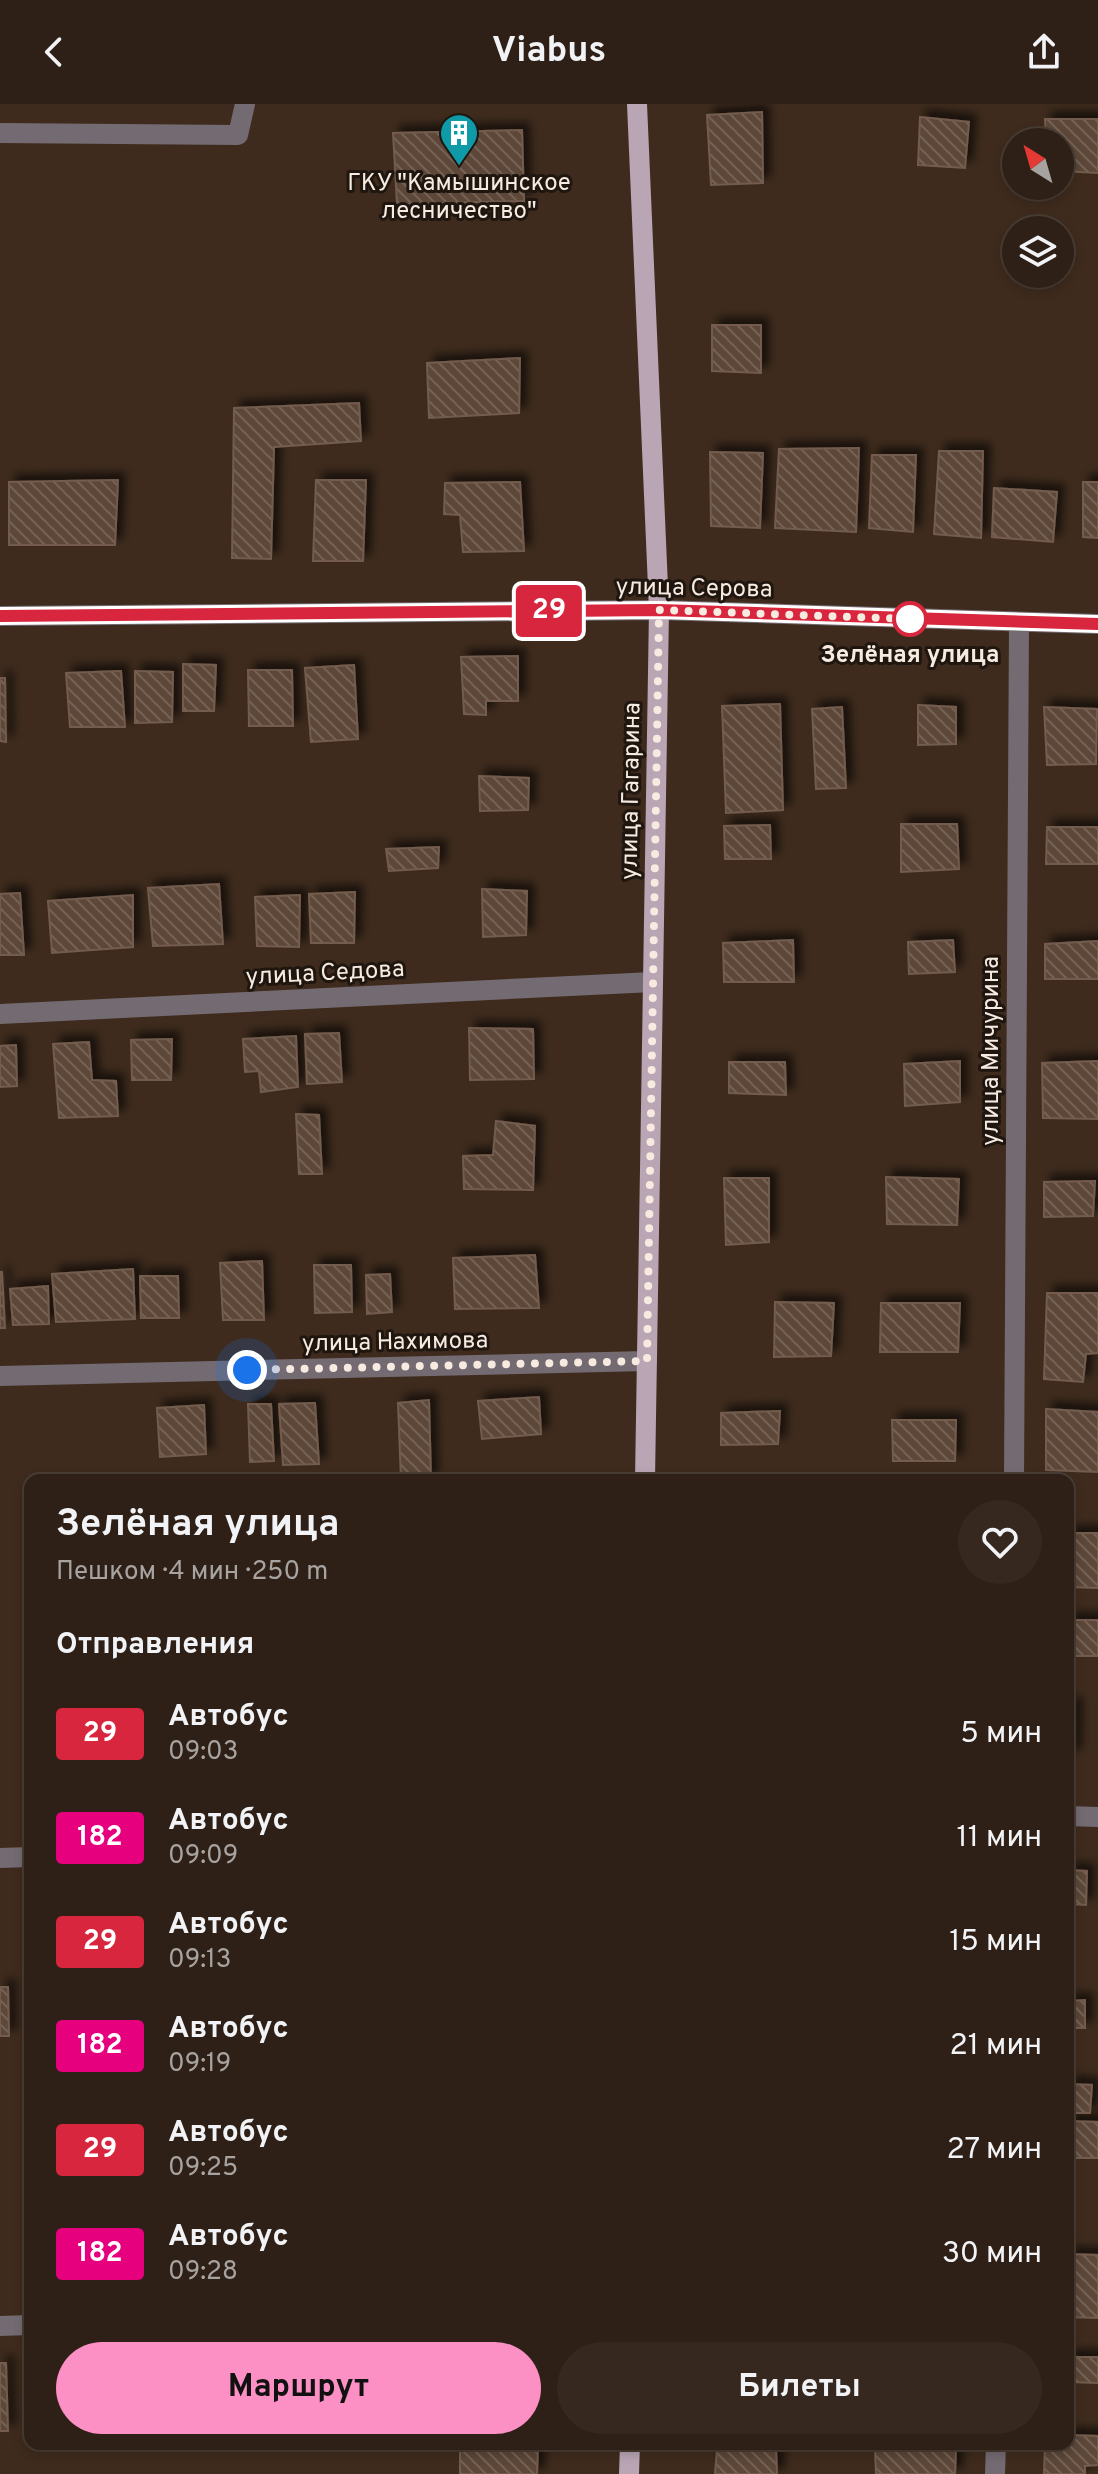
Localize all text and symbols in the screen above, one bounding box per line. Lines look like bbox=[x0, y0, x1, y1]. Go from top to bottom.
text: Viabus bbox=[492, 29, 606, 75]
icon: back bbox=[32, 30, 76, 74]
icon: share bbox=[1022, 30, 1066, 74]
building icon: ГКУ "Камышинское лесничество" bbox=[438, 112, 480, 167]
north arrow bbox=[1002, 128, 1074, 200]
map controls bbox=[1002, 128, 1074, 288]
place label: ГКУ "Камышинское лесничество" bbox=[347, 169, 571, 227]
button: layers bbox=[1002, 216, 1074, 288]
street label: улица Серова bbox=[615, 573, 773, 605]
line badge: 29 bbox=[513, 585, 585, 637]
text: 29 bbox=[532, 593, 566, 629]
marker: Зелёная улица bbox=[893, 602, 927, 636]
place label: Зелёная улица bbox=[821, 641, 999, 671]
street label: улица Гагарина bbox=[615, 702, 649, 880]
street label: улица Седова bbox=[245, 955, 405, 993]
street label: улица Мичурина bbox=[977, 956, 1007, 1146]
street label: улица Нахимова bbox=[302, 1326, 488, 1360]
your location bbox=[227, 1350, 267, 1390]
button: heart bbox=[958, 1500, 1042, 1584]
text: Зелёная улица bbox=[56, 1501, 339, 1550]
text: Пешком · 4 мин · 250 m bbox=[56, 1556, 328, 1589]
text: Отправления bbox=[56, 1627, 254, 1664]
text: Автобус bbox=[168, 1699, 289, 1736]
text: 29 bbox=[83, 1716, 117, 1752]
text: 5 мин bbox=[960, 1716, 1042, 1753]
text: 09:03 bbox=[168, 1736, 238, 1769]
text: Автобус bbox=[168, 1803, 289, 1840]
text: 182 bbox=[77, 1820, 123, 1856]
text: 11 мин bbox=[957, 1820, 1042, 1857]
text: 09:09 bbox=[168, 1840, 238, 1873]
text: Автобус bbox=[168, 1907, 289, 1944]
text: 29 bbox=[83, 1924, 117, 1960]
text: 15 мин bbox=[949, 1924, 1042, 1961]
text: 09:13 bbox=[168, 1944, 231, 1977]
text: Автобус bbox=[168, 2011, 289, 2048]
text: 182 bbox=[77, 2028, 123, 2064]
text: 21 мин bbox=[949, 2028, 1042, 2065]
text: 09:19 bbox=[168, 2048, 231, 2081]
text: Автобус bbox=[168, 2115, 289, 2152]
text: 29 bbox=[83, 2132, 117, 2168]
text: 27 мин bbox=[946, 2132, 1042, 2169]
text: 09:25 bbox=[168, 2152, 238, 2185]
text: Автобус bbox=[168, 2219, 289, 2256]
text: 182 bbox=[77, 2236, 123, 2272]
text: 30 мин bbox=[942, 2236, 1042, 2273]
text: 09:28 bbox=[168, 2256, 238, 2289]
button: Маршрут bbox=[56, 2342, 541, 2434]
button: Билеты bbox=[557, 2342, 1042, 2434]

